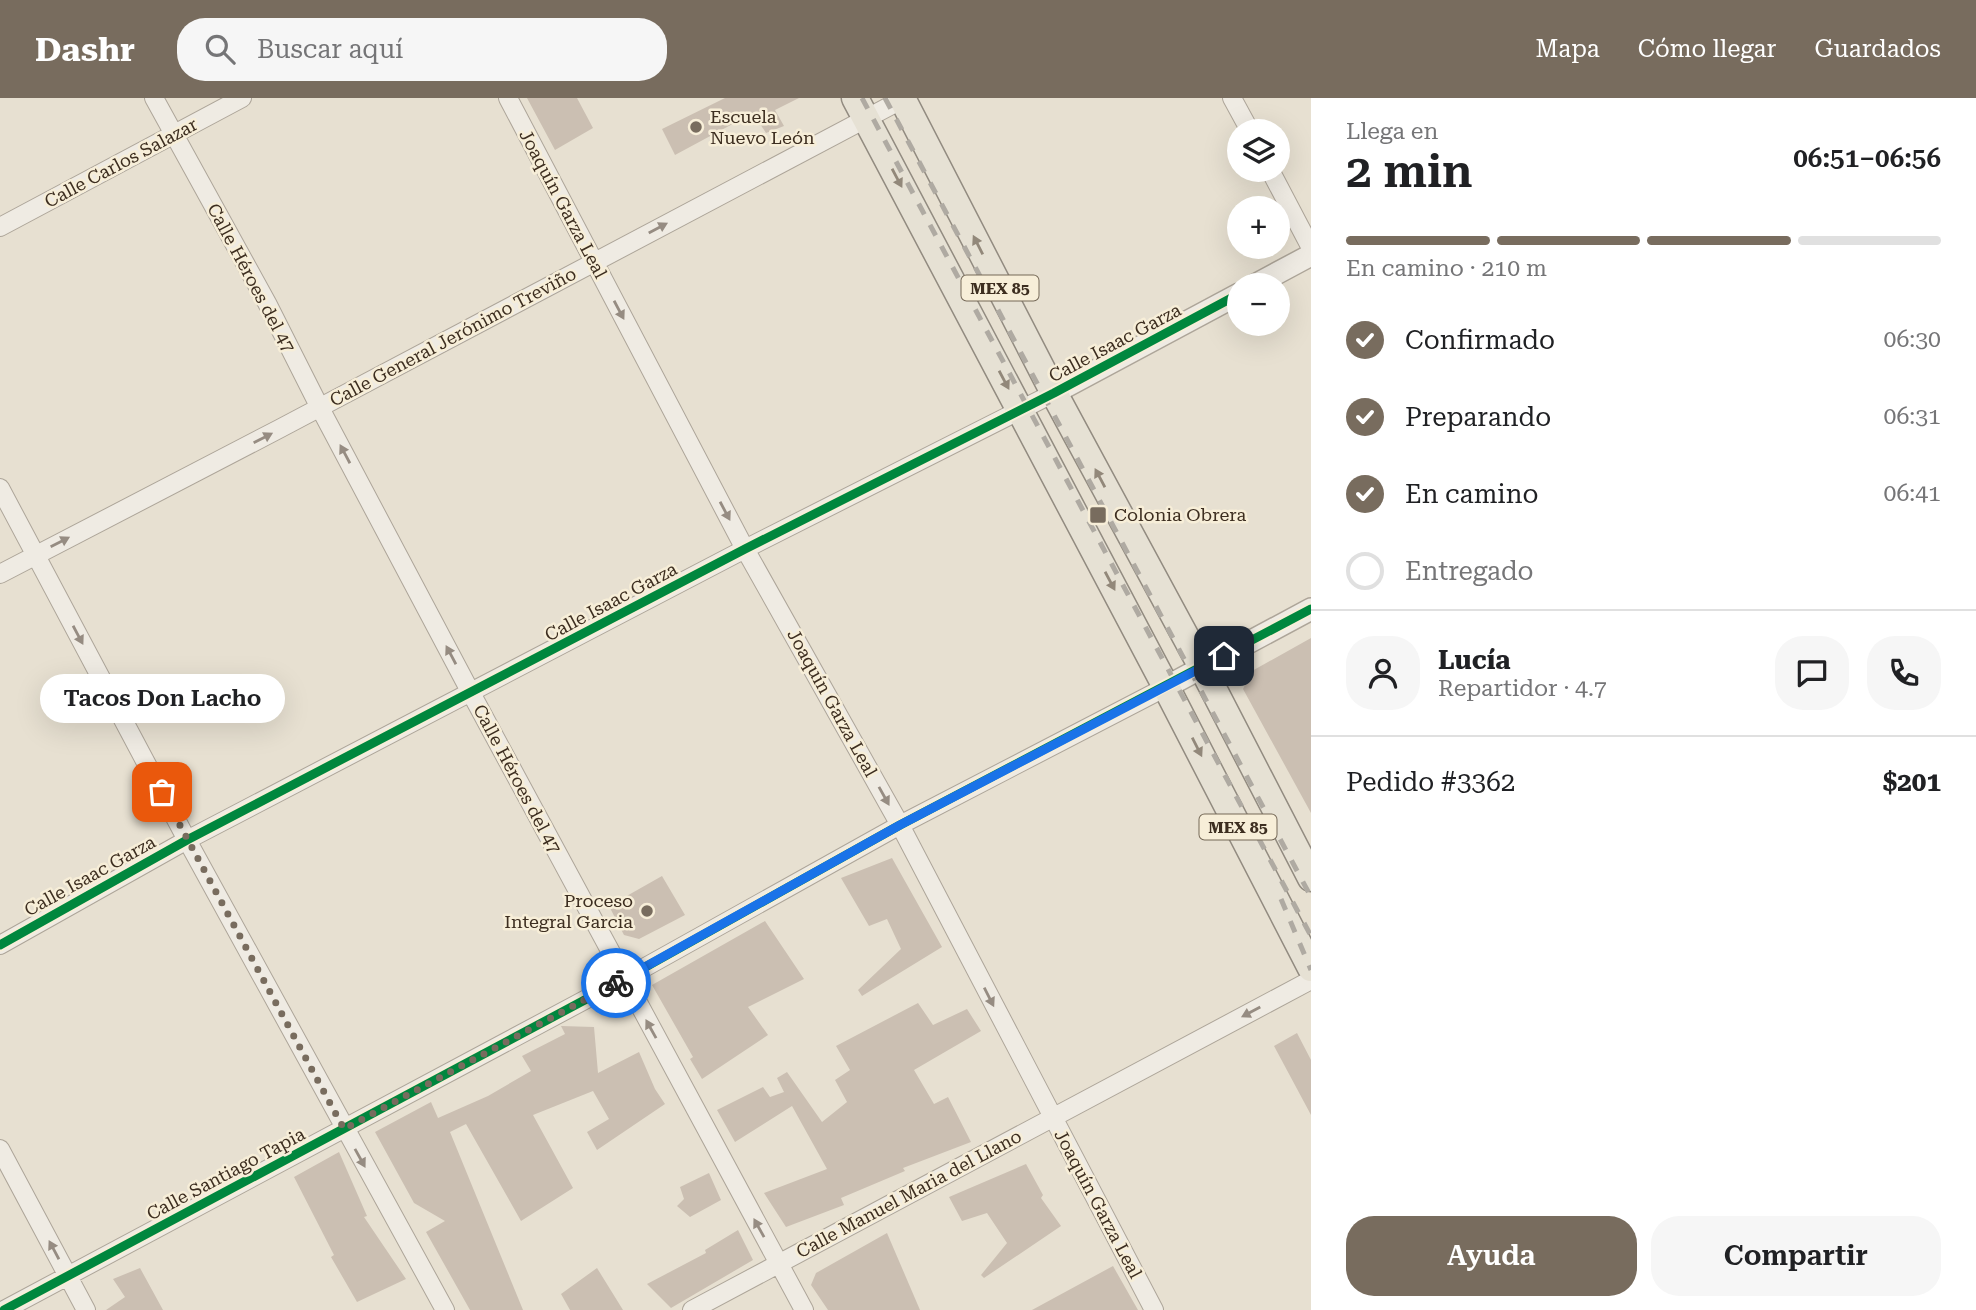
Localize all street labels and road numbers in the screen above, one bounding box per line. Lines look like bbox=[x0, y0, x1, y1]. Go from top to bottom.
street label: Calle Carlos Salazar bbox=[41, 113, 201, 212]
street label: Joaquín Garza Leal bbox=[515, 126, 612, 282]
street label: Calle Héroes del 47 bbox=[203, 200, 300, 356]
street label: Calle General Jerónimo Treviño bbox=[326, 262, 580, 411]
road number: MEX 85 bbox=[962, 276, 1038, 300]
street label: Calle Isaac Garza bbox=[1045, 299, 1185, 386]
street label: Calle Isaac Garza bbox=[541, 558, 681, 645]
street label: Joaquín Garza Leal bbox=[783, 625, 882, 781]
street label: Calle Héroes del 47 bbox=[469, 701, 566, 857]
road number: MEX 85 bbox=[1200, 814, 1276, 840]
street label: Calle Isaac Garza bbox=[20, 831, 159, 920]
street label: Calle Santiago Tapia bbox=[143, 1123, 309, 1224]
street label: Calle Manuel Maria del Llano bbox=[793, 1125, 1025, 1262]
street label: Joaquín Garza Leal bbox=[1050, 1126, 1147, 1282]

